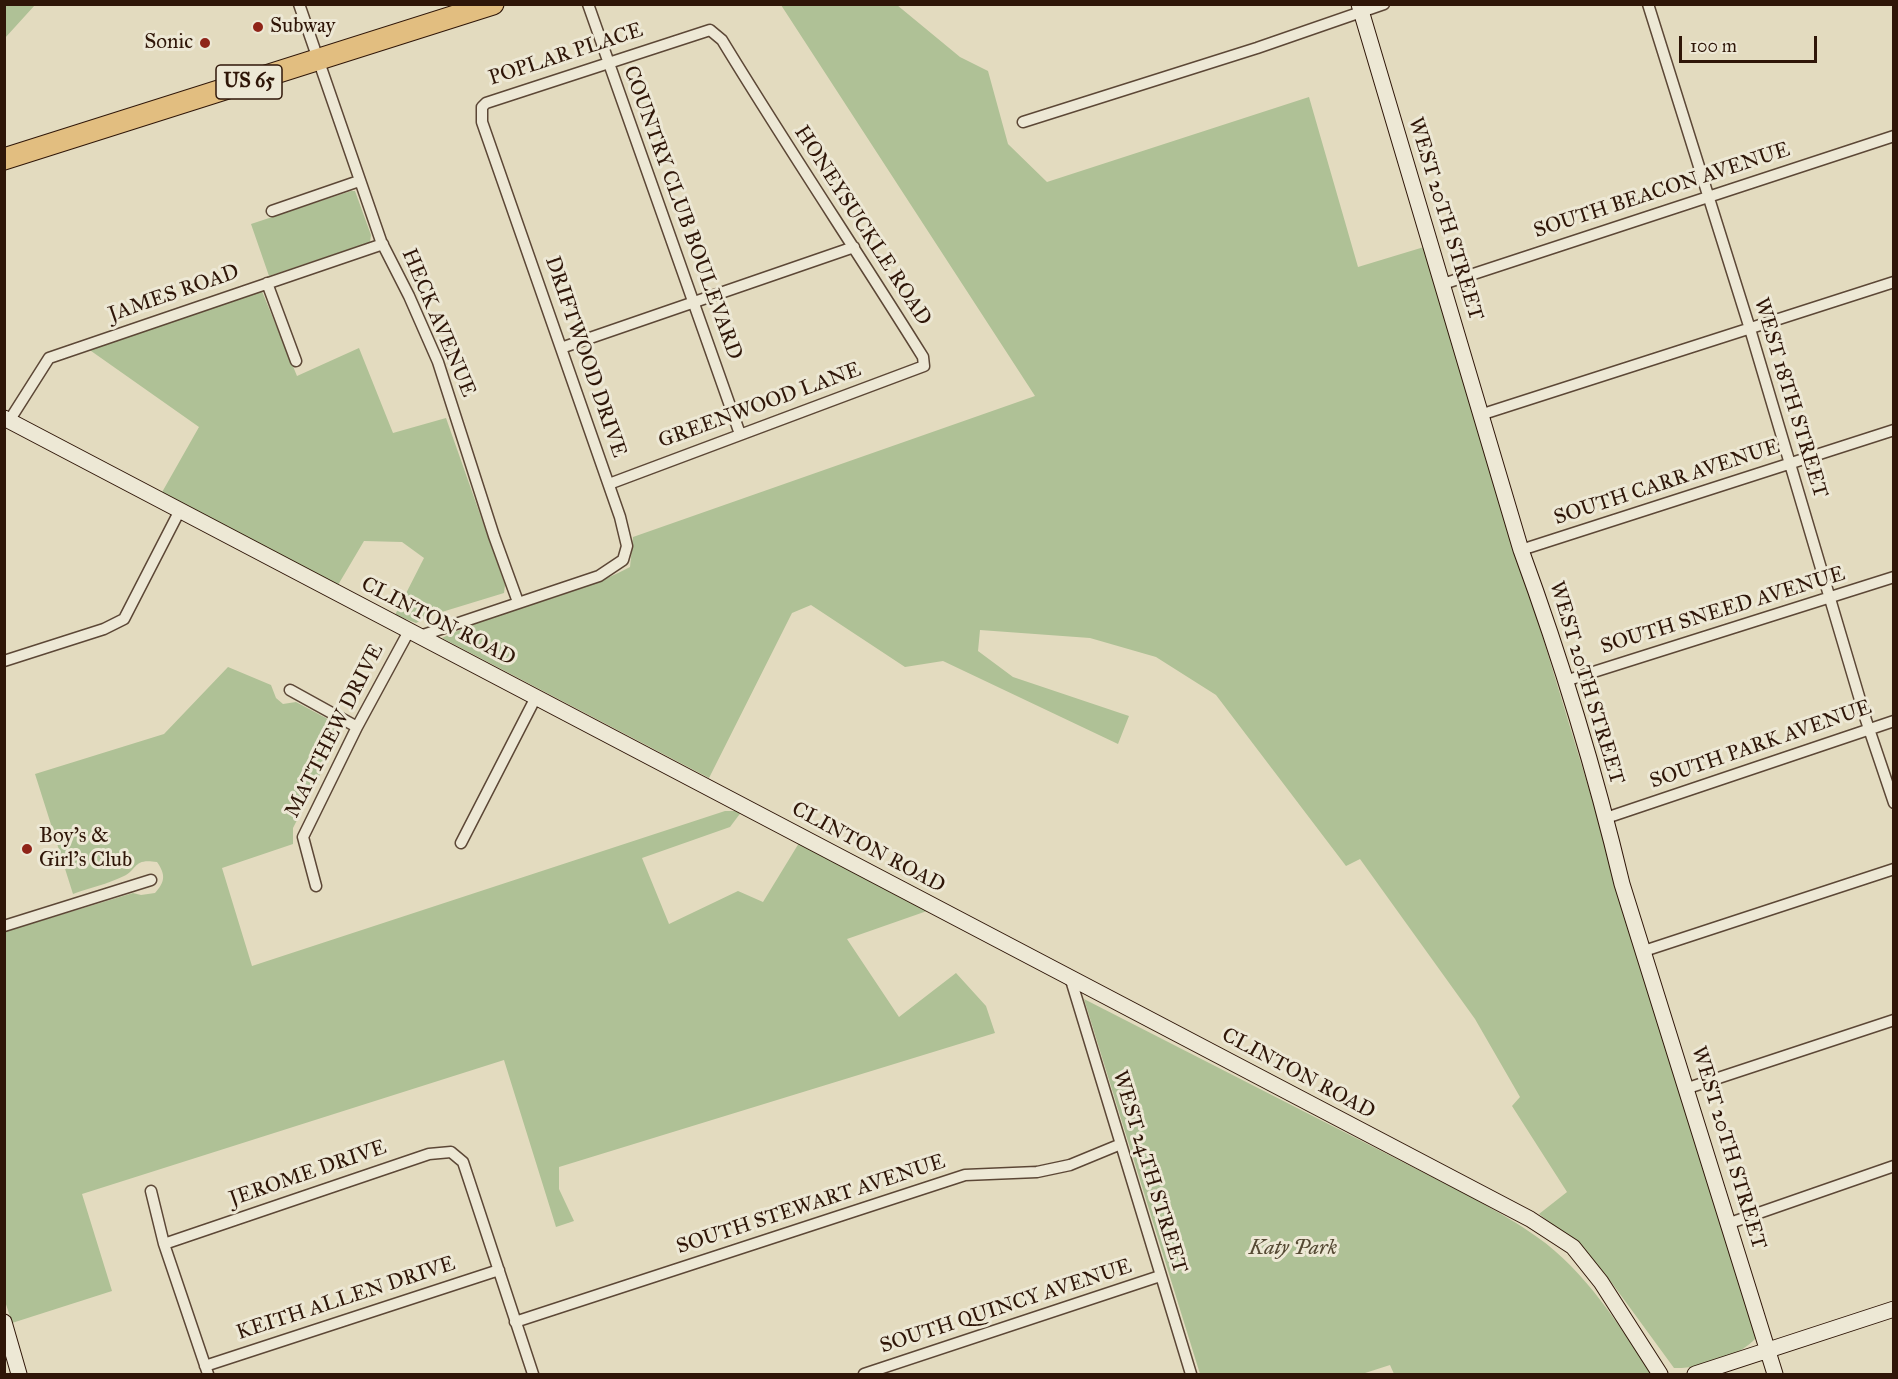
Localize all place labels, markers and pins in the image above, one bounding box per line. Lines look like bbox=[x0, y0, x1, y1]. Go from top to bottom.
place label: Subway bbox=[270, 14, 335, 40]
marker: Subway bbox=[251, 20, 265, 34]
place label: Sonic bbox=[144, 30, 193, 56]
marker: Sonic bbox=[198, 36, 212, 50]
place label: Boy's & Girl's Club bbox=[39, 824, 132, 874]
marker: Boy's & Girl's Club bbox=[20, 842, 34, 856]

